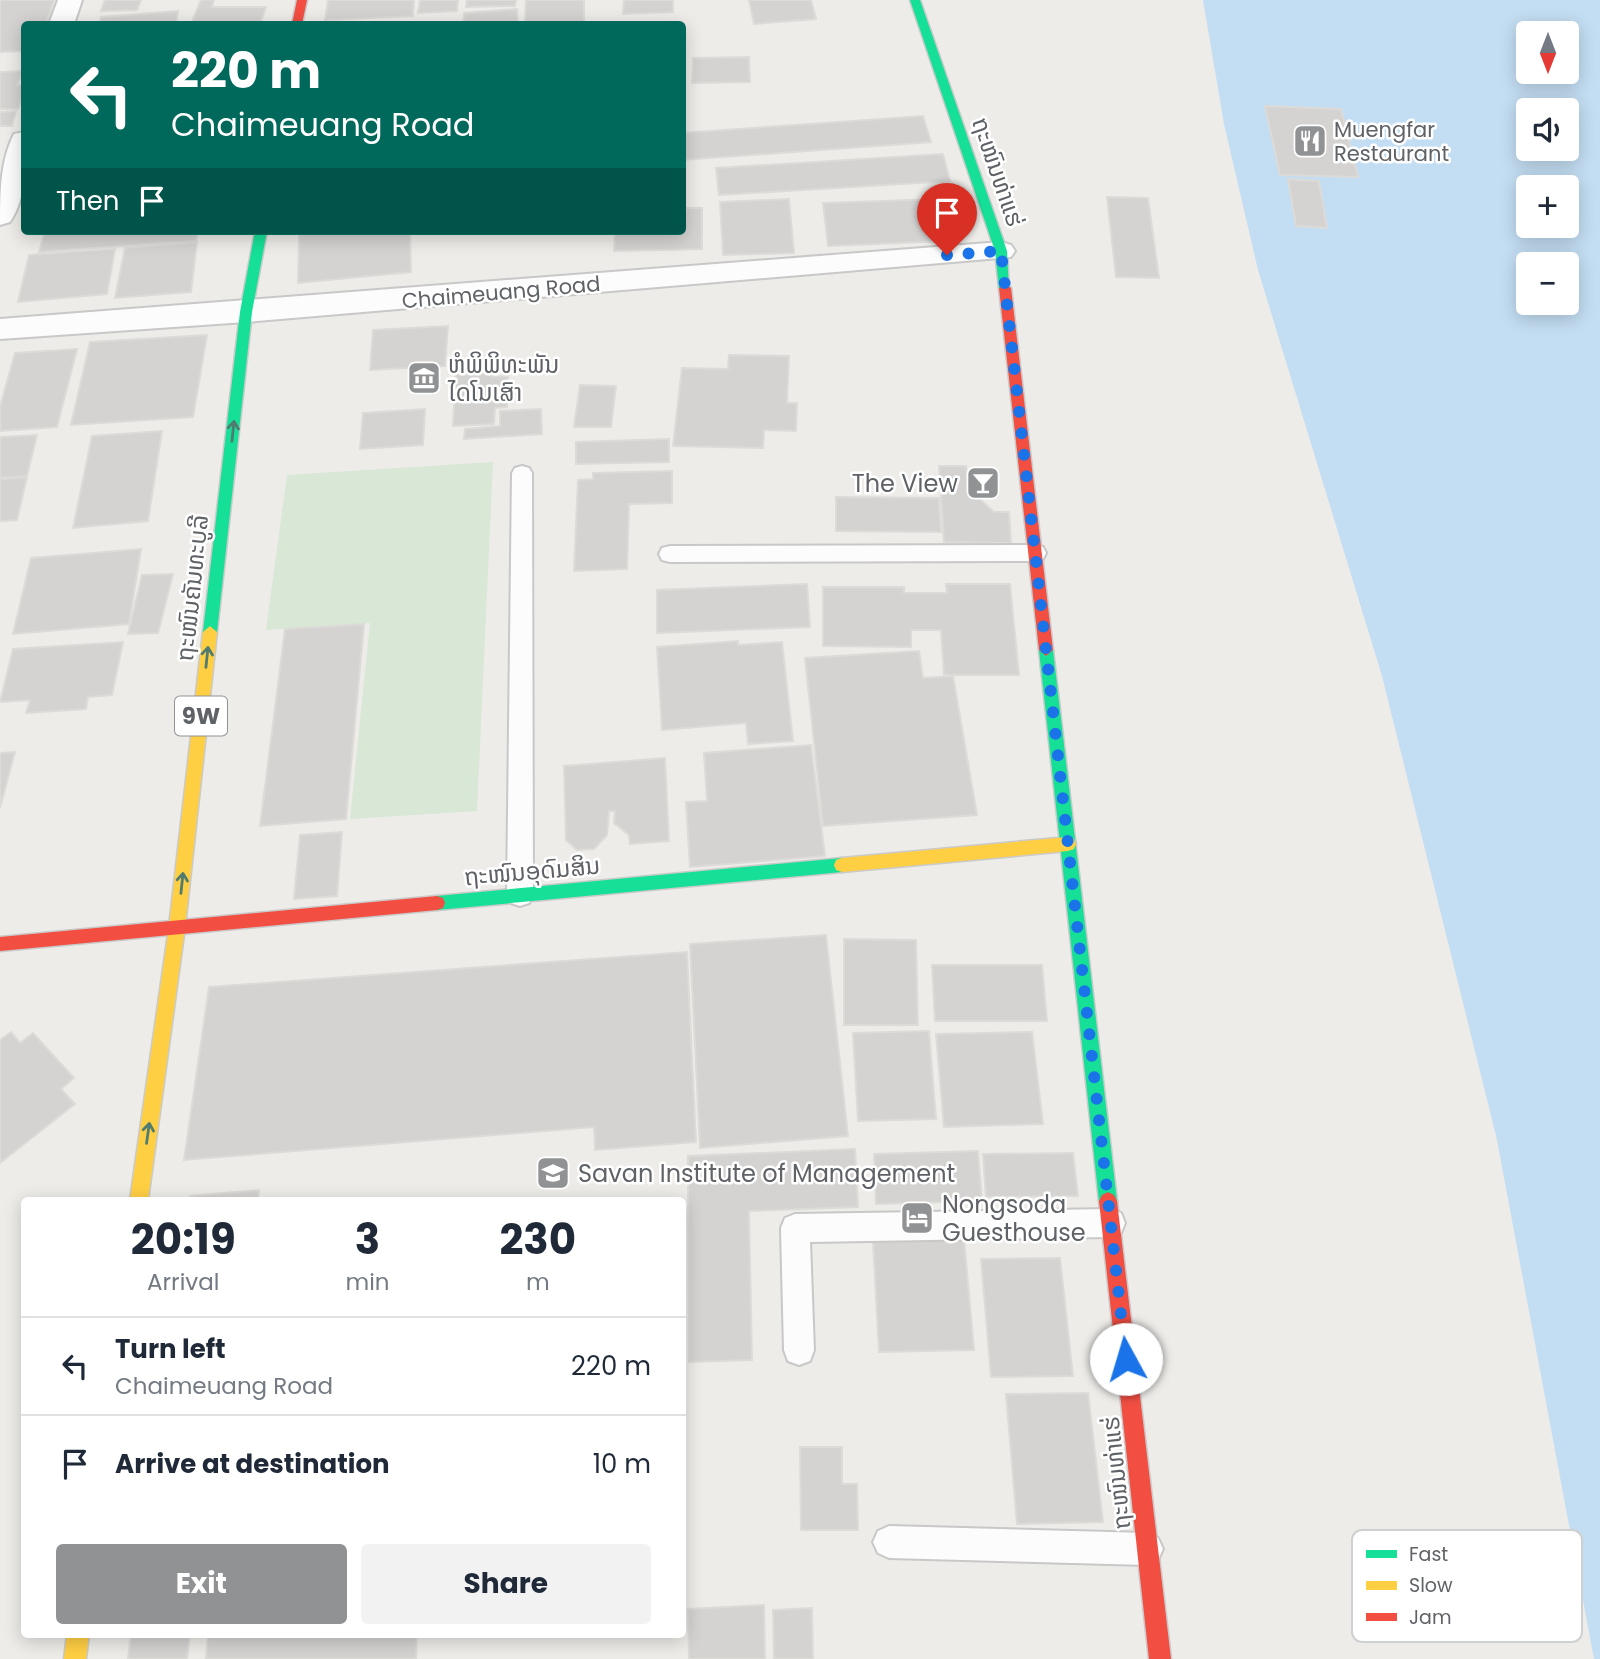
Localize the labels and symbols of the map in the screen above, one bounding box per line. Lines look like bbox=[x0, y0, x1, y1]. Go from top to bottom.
north arrow bbox=[1516, 21, 1578, 84]
street label: ຖະໜົນທ່າແຮ່ bbox=[964, 113, 1032, 231]
place label: Muengfar Restaurant bbox=[1334, 115, 1449, 168]
restaurant icon: Muengfar Restaurant bbox=[1291, 122, 1329, 160]
pin bbox=[917, 183, 977, 255]
street label: Chaimeuang Road bbox=[401, 269, 601, 315]
place label: ຫໍພິພິທະພັນ ໄດໂນເສົາ bbox=[447, 348, 559, 409]
museum icon: ຫໍພິພິທະພັນ ໄດໂນເສົາ bbox=[405, 359, 443, 397]
one-way arrow bbox=[226, 420, 239, 443]
bar icon: The View bbox=[964, 464, 1002, 502]
place label: The View bbox=[852, 467, 958, 500]
street label: ຖະໜົນຄັນທະບູລີ bbox=[168, 513, 216, 663]
one-way arrow bbox=[201, 646, 214, 669]
road number: 9W bbox=[175, 696, 227, 736]
street label: ຖະໜົນອຸດົມສິນ bbox=[463, 849, 601, 893]
one-way arrow bbox=[176, 872, 189, 895]
one-way arrow bbox=[142, 1122, 155, 1145]
school or university icon: Savan Institute of Management bbox=[534, 1154, 572, 1192]
place label: Savan Institute of Management bbox=[578, 1157, 955, 1190]
place label: Nongsoda Guesthouse bbox=[942, 1188, 1086, 1249]
hotel icon: Nongsoda Guesthouse bbox=[898, 1199, 936, 1237]
position arrow bbox=[1089, 1322, 1163, 1396]
street label: ຖະໜົນທ່າແຮ່ bbox=[1094, 1415, 1138, 1531]
legend bbox=[1352, 1530, 1582, 1642]
text: Fast bbox=[1409, 1541, 1448, 1568]
text: Slow bbox=[1409, 1572, 1453, 1599]
text: Jam bbox=[1409, 1604, 1451, 1631]

